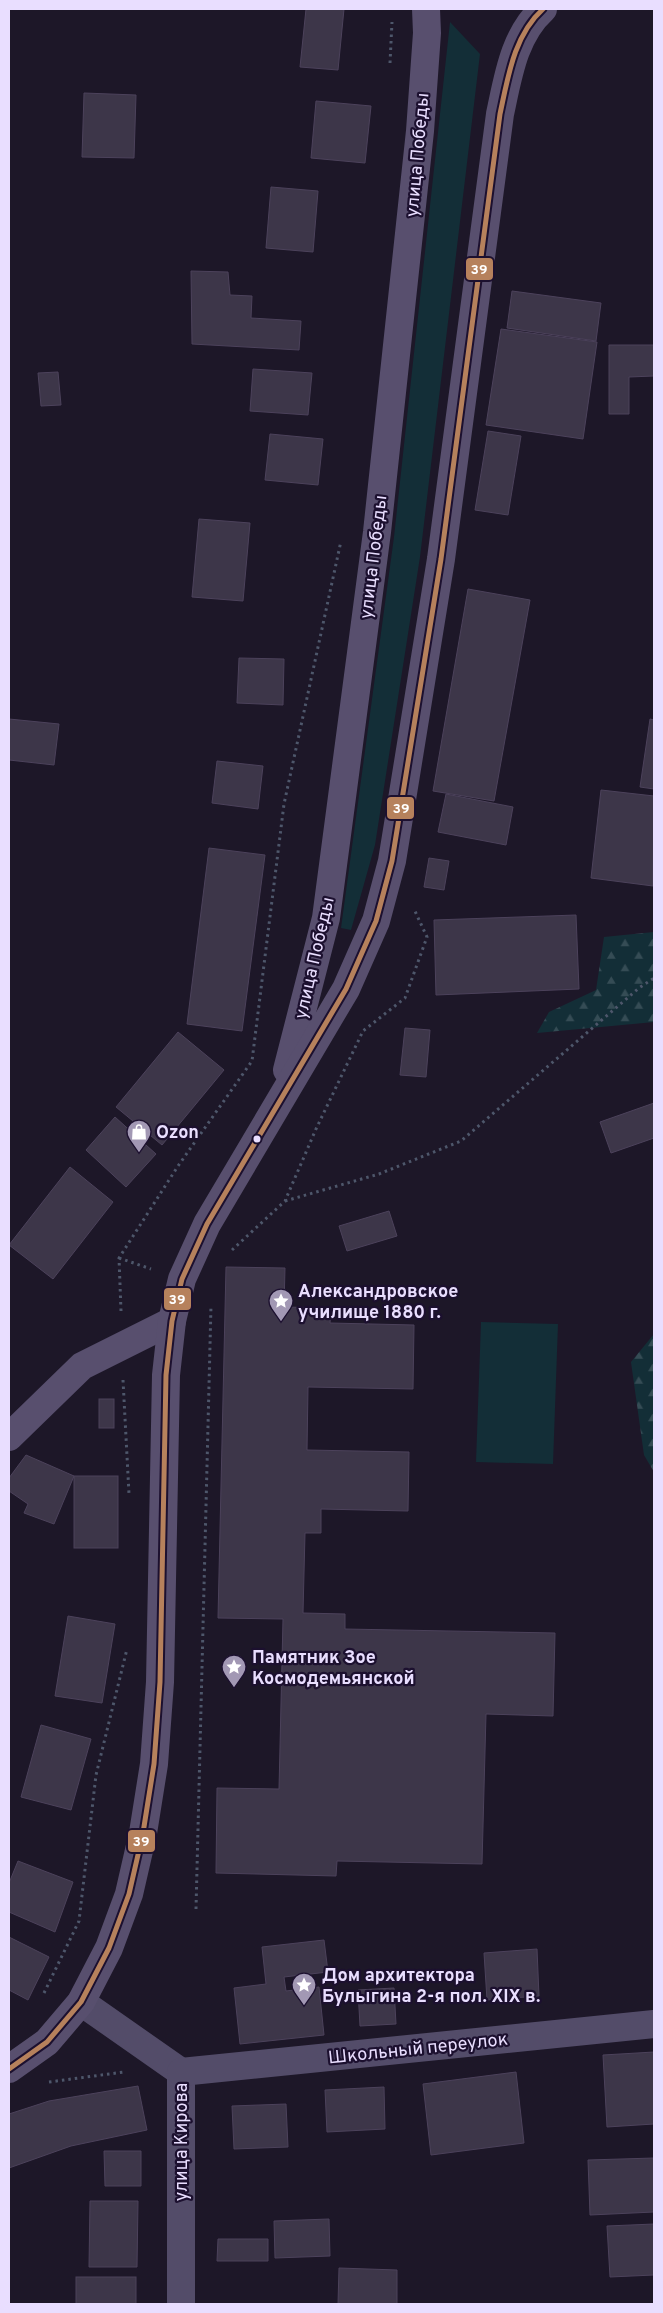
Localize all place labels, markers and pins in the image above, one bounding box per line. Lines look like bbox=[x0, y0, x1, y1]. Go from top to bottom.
shop icon: Ozon bbox=[126, 1119, 152, 1153]
place label: Ozon bbox=[156, 1122, 199, 1145]
unlabelled marker bbox=[252, 1134, 262, 1144]
place label: Александровское училище 1880 г. bbox=[298, 1281, 458, 1325]
place icon: Александровское училище 1880 г. bbox=[268, 1288, 294, 1322]
place label: Памятник Зое Космодемьянской bbox=[252, 1647, 415, 1691]
place icon: Памятник Зое Космодемьянской bbox=[221, 1654, 247, 1688]
place label: Дом архитектора Булыгина 2-я пол. XIX в. bbox=[322, 1965, 540, 2009]
place icon: Дом архитектора Булыгина 2-я пол. XIX в. bbox=[291, 1972, 317, 2006]

